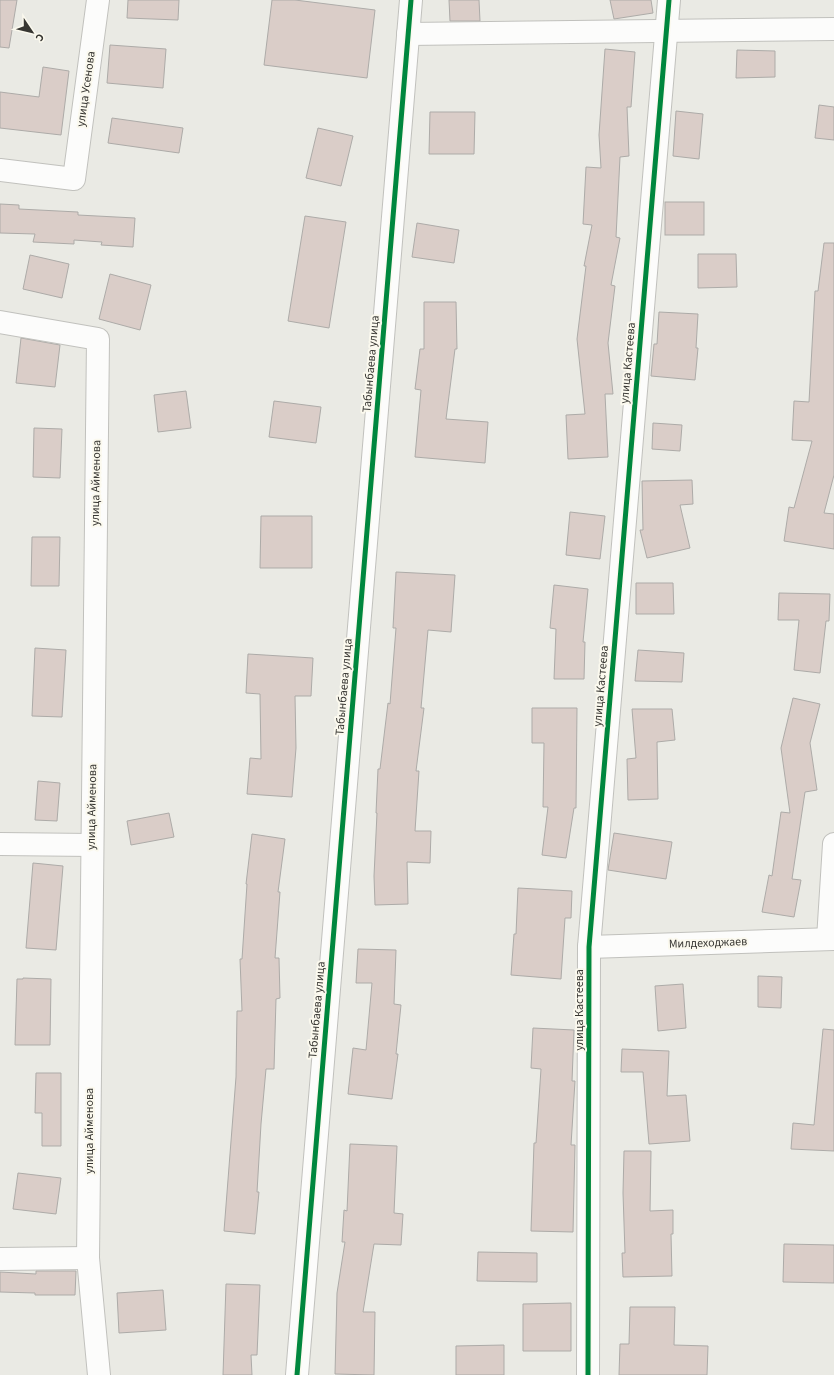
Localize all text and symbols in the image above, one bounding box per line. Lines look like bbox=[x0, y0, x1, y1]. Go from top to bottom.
north arrow bbox=[12, 12, 52, 52]
text: С bbox=[31, 31, 48, 45]
street label: улица Усенова bbox=[72, 50, 100, 128]
street label: Табынбаева улица bbox=[358, 315, 384, 413]
street label: улица Кастеева bbox=[616, 322, 640, 404]
street label: улица Айменова bbox=[87, 440, 105, 526]
street label: Табынбаева улица bbox=[331, 638, 357, 736]
street label: улица Кастеева bbox=[589, 645, 613, 727]
street label: улица Айменова bbox=[83, 764, 101, 850]
street label: Милдеходжаев bbox=[668, 933, 748, 953]
street label: Табынбаева улица bbox=[304, 961, 330, 1059]
street label: улица Кастеева bbox=[571, 969, 588, 1051]
street label: улица Айменова bbox=[81, 1088, 98, 1174]

